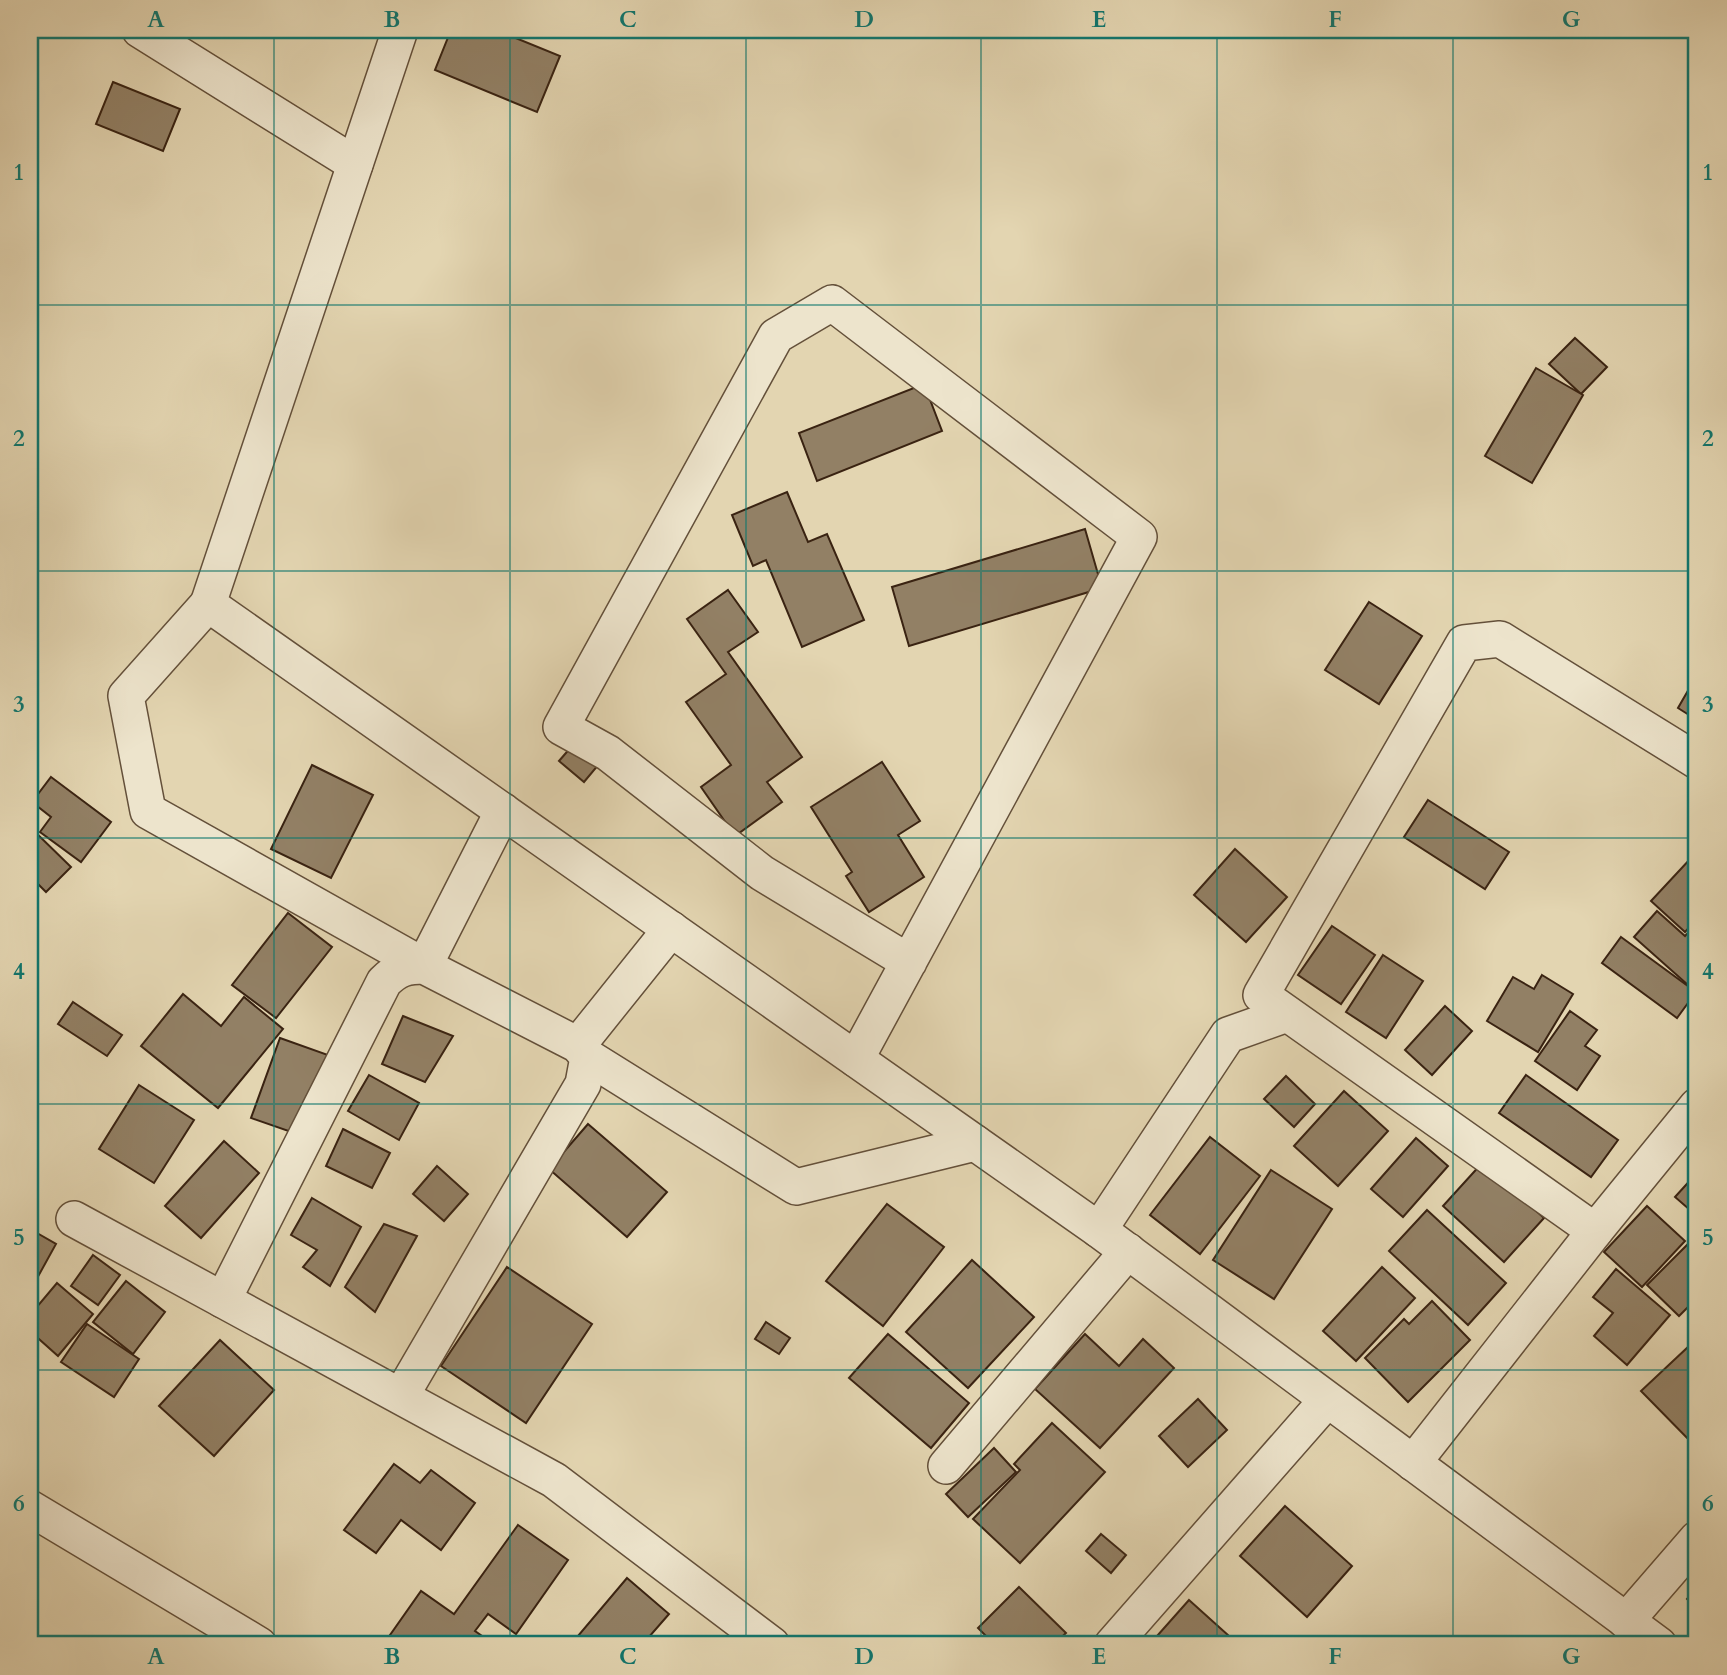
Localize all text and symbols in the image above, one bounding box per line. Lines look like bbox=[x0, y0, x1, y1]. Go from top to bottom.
text: A bbox=[147, 4, 165, 35]
text: B bbox=[384, 4, 400, 35]
text: C bbox=[619, 4, 637, 35]
text: D bbox=[854, 4, 874, 35]
text: E bbox=[1092, 4, 1106, 35]
text: F bbox=[1328, 4, 1342, 35]
text: G bbox=[1562, 4, 1581, 35]
text: 1 bbox=[13, 157, 25, 188]
text: 1 bbox=[1702, 157, 1714, 188]
text: 2 bbox=[13, 423, 25, 454]
text: 2 bbox=[1702, 423, 1714, 454]
text: 3 bbox=[13, 689, 25, 720]
text: 3 bbox=[1702, 689, 1714, 720]
text: 4 bbox=[13, 956, 25, 987]
text: 4 bbox=[1702, 956, 1714, 987]
text: 5 bbox=[13, 1222, 25, 1253]
text: 5 bbox=[1702, 1222, 1714, 1253]
text: 6 bbox=[13, 1488, 25, 1519]
text: 6 bbox=[1702, 1488, 1714, 1519]
text: A bbox=[147, 1641, 165, 1672]
text: B bbox=[384, 1641, 400, 1672]
text: C bbox=[619, 1641, 637, 1672]
text: D bbox=[854, 1641, 874, 1672]
text: E bbox=[1092, 1641, 1106, 1672]
text: F bbox=[1328, 1641, 1342, 1672]
text: G bbox=[1562, 1641, 1581, 1672]

